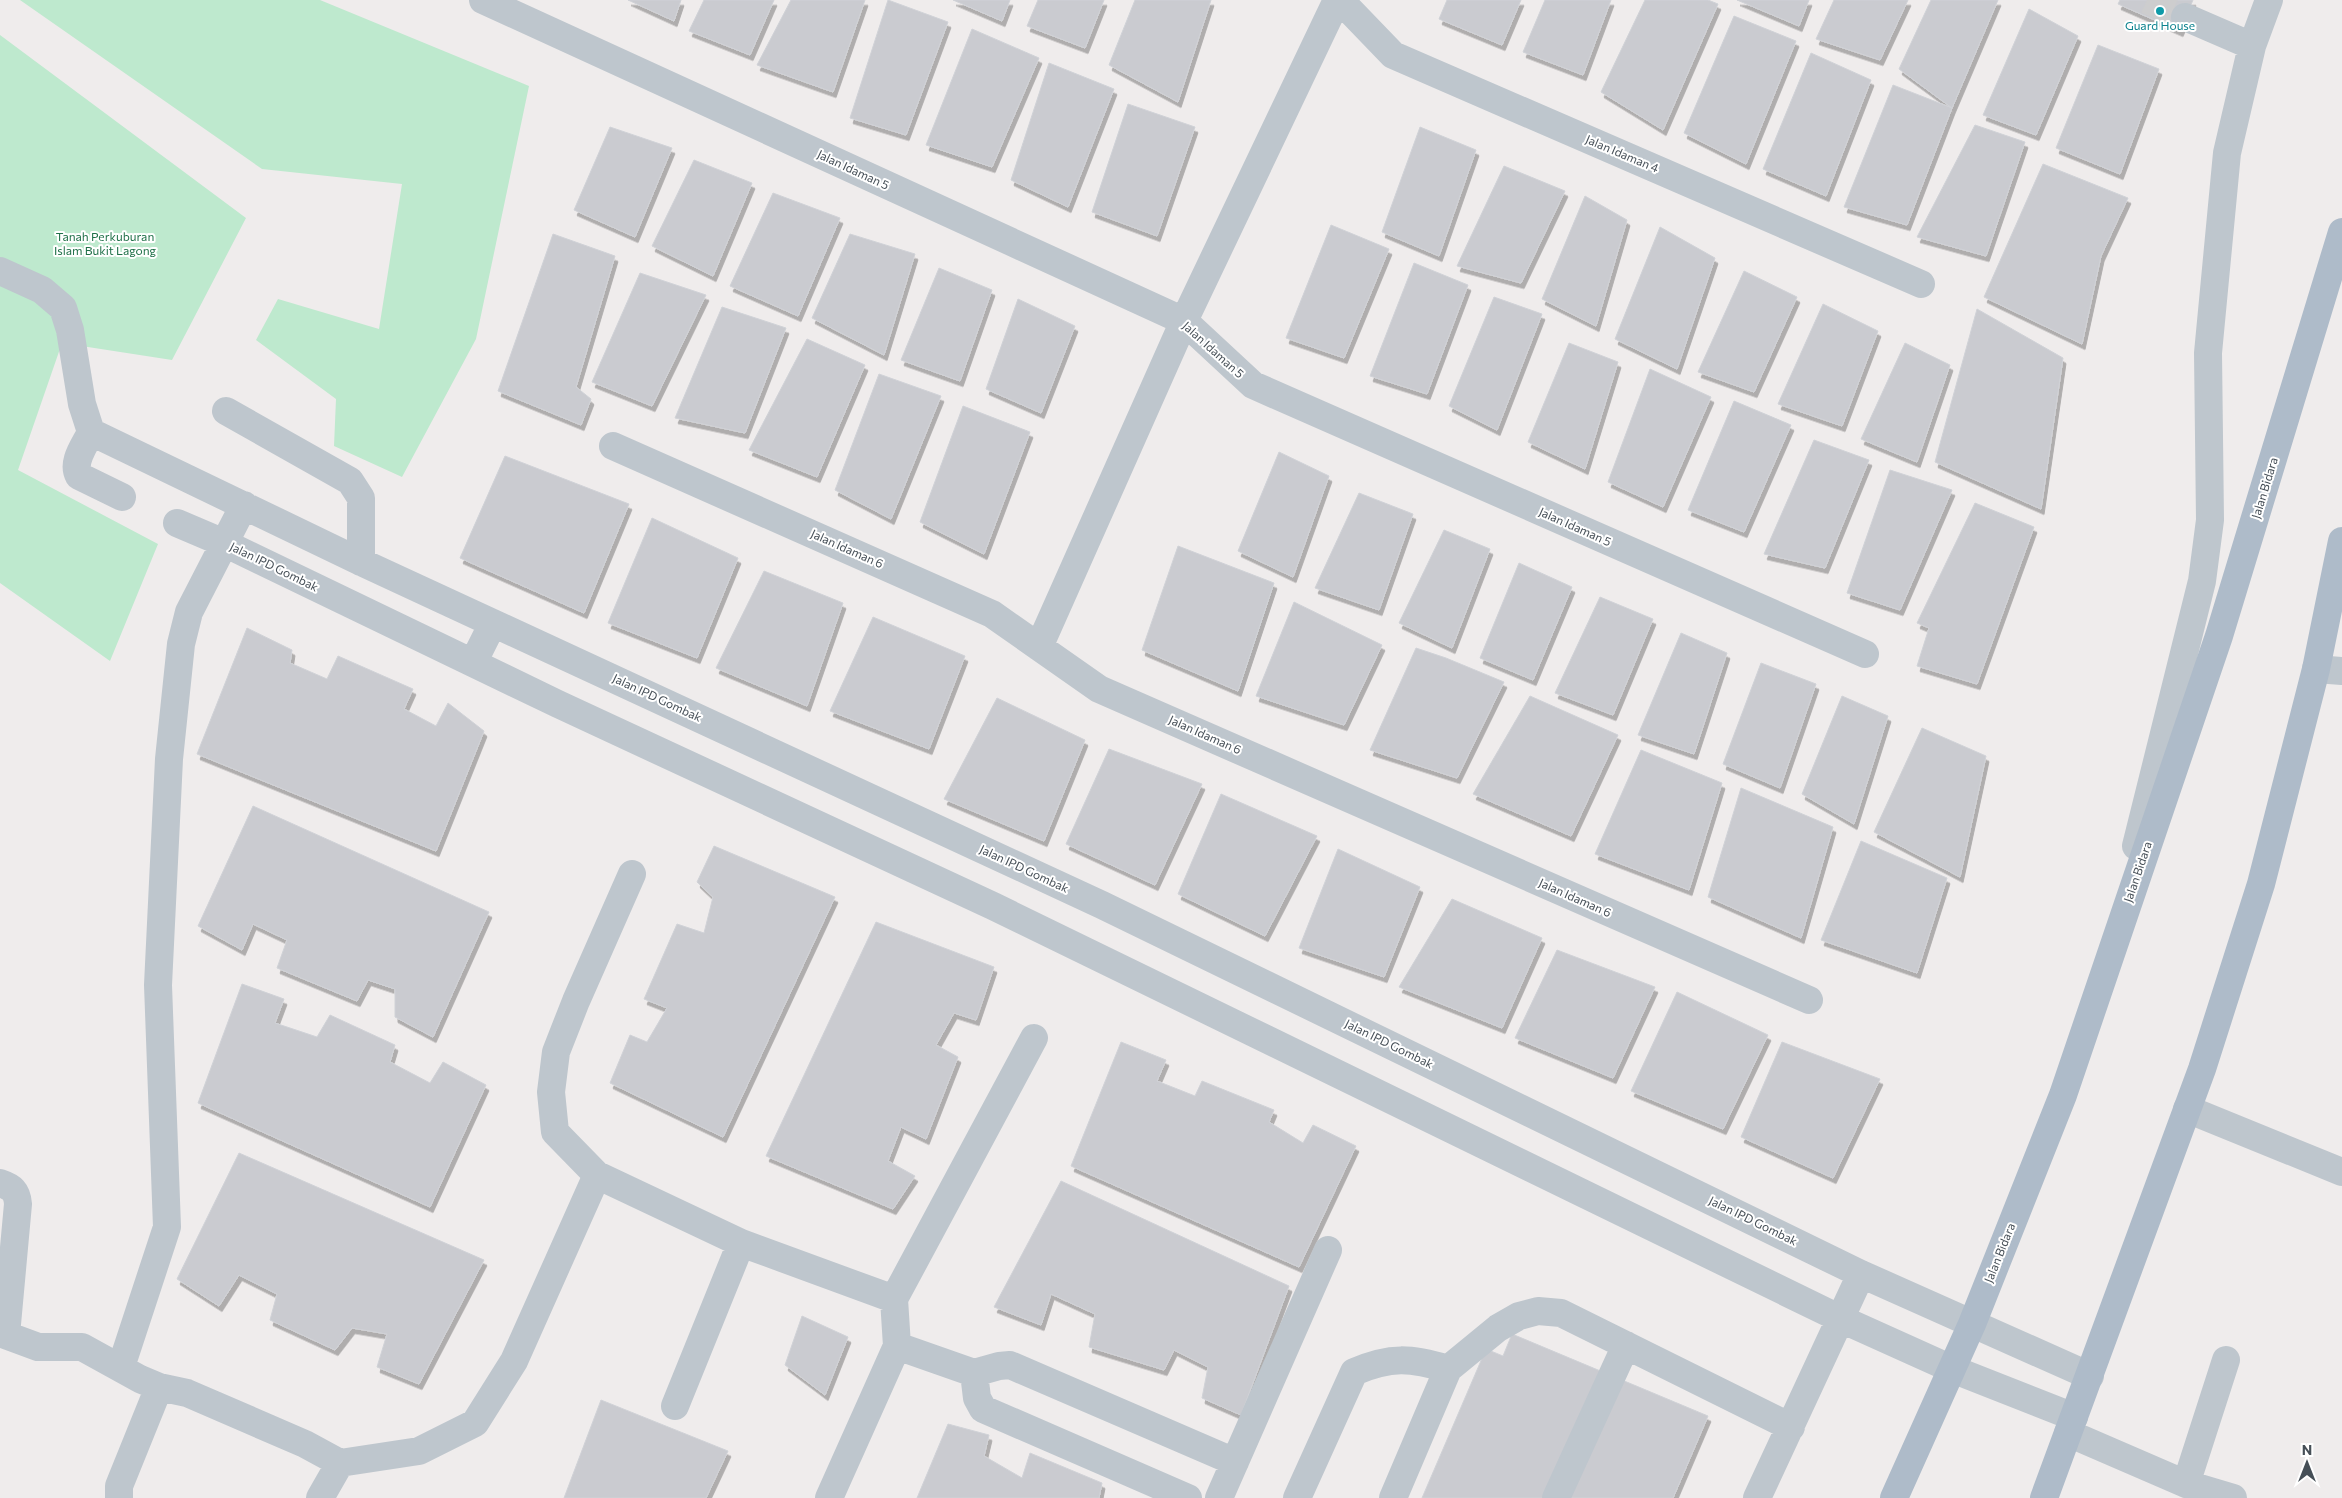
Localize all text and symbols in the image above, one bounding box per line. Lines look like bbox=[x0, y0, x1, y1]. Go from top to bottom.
marker: Guard House bbox=[2154, 5, 2166, 17]
place label: Guard House bbox=[2125, 18, 2195, 32]
street label: Jalan Idaman 4 bbox=[1583, 131, 1661, 176]
street label: Jalan Idaman 5 bbox=[815, 146, 892, 193]
park label: Tanah Perkuburan Islam Bukit Lagong bbox=[54, 229, 157, 257]
street label: Jalan Idaman 5 bbox=[1179, 318, 1247, 381]
street label: Jalan Bidara bbox=[2248, 455, 2281, 520]
street label: Jalan Idaman 5 bbox=[1537, 504, 1614, 549]
street label: Jalan Idaman 6 bbox=[809, 526, 886, 571]
street label: Jalan IPD Gombak bbox=[228, 539, 321, 595]
street label: Jalan IPD Gombak bbox=[610, 670, 705, 725]
street label: Jalan Idaman 6 bbox=[1167, 712, 1244, 757]
street label: Jalan Bidara bbox=[2120, 839, 2155, 904]
street label: Jalan IPD Gombak bbox=[977, 841, 1072, 896]
street label: Jalan Idaman 6 bbox=[1537, 875, 1614, 920]
street label: Jalan IPD Gombak bbox=[1343, 1016, 1436, 1072]
street label: Jalan IPD Gombak bbox=[1707, 1193, 1800, 1249]
street label: Jalan Bidara bbox=[1981, 1221, 2018, 1285]
north arrow bbox=[2282, 1438, 2332, 1488]
text: N bbox=[2302, 1441, 2312, 1458]

